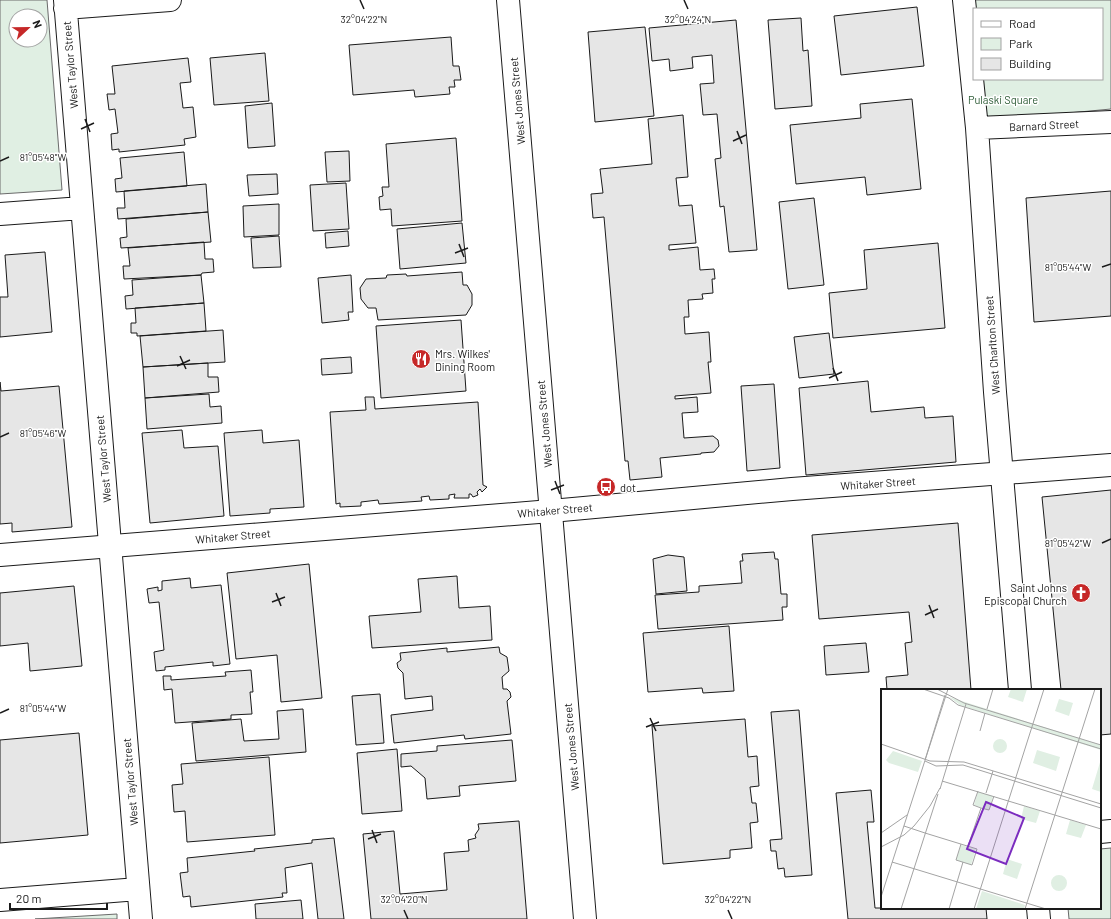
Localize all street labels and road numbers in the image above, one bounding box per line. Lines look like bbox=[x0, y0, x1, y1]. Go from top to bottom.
street label: West Taylor Street bbox=[60, 21, 80, 109]
street label: West Jones Street bbox=[507, 57, 527, 145]
street label: Barnard Street bbox=[1009, 117, 1079, 133]
street label: West Charlton Street bbox=[982, 295, 1002, 395]
street label: West Jones Street bbox=[534, 380, 554, 468]
street label: West Taylor Street bbox=[93, 415, 113, 503]
street label: Whitaker Street bbox=[840, 474, 916, 492]
street label: Whitaker Street bbox=[517, 500, 593, 520]
street label: Whitaker Street bbox=[195, 526, 271, 546]
street label: West Jones Street bbox=[561, 703, 581, 791]
street label: West Taylor Street bbox=[120, 738, 140, 826]

